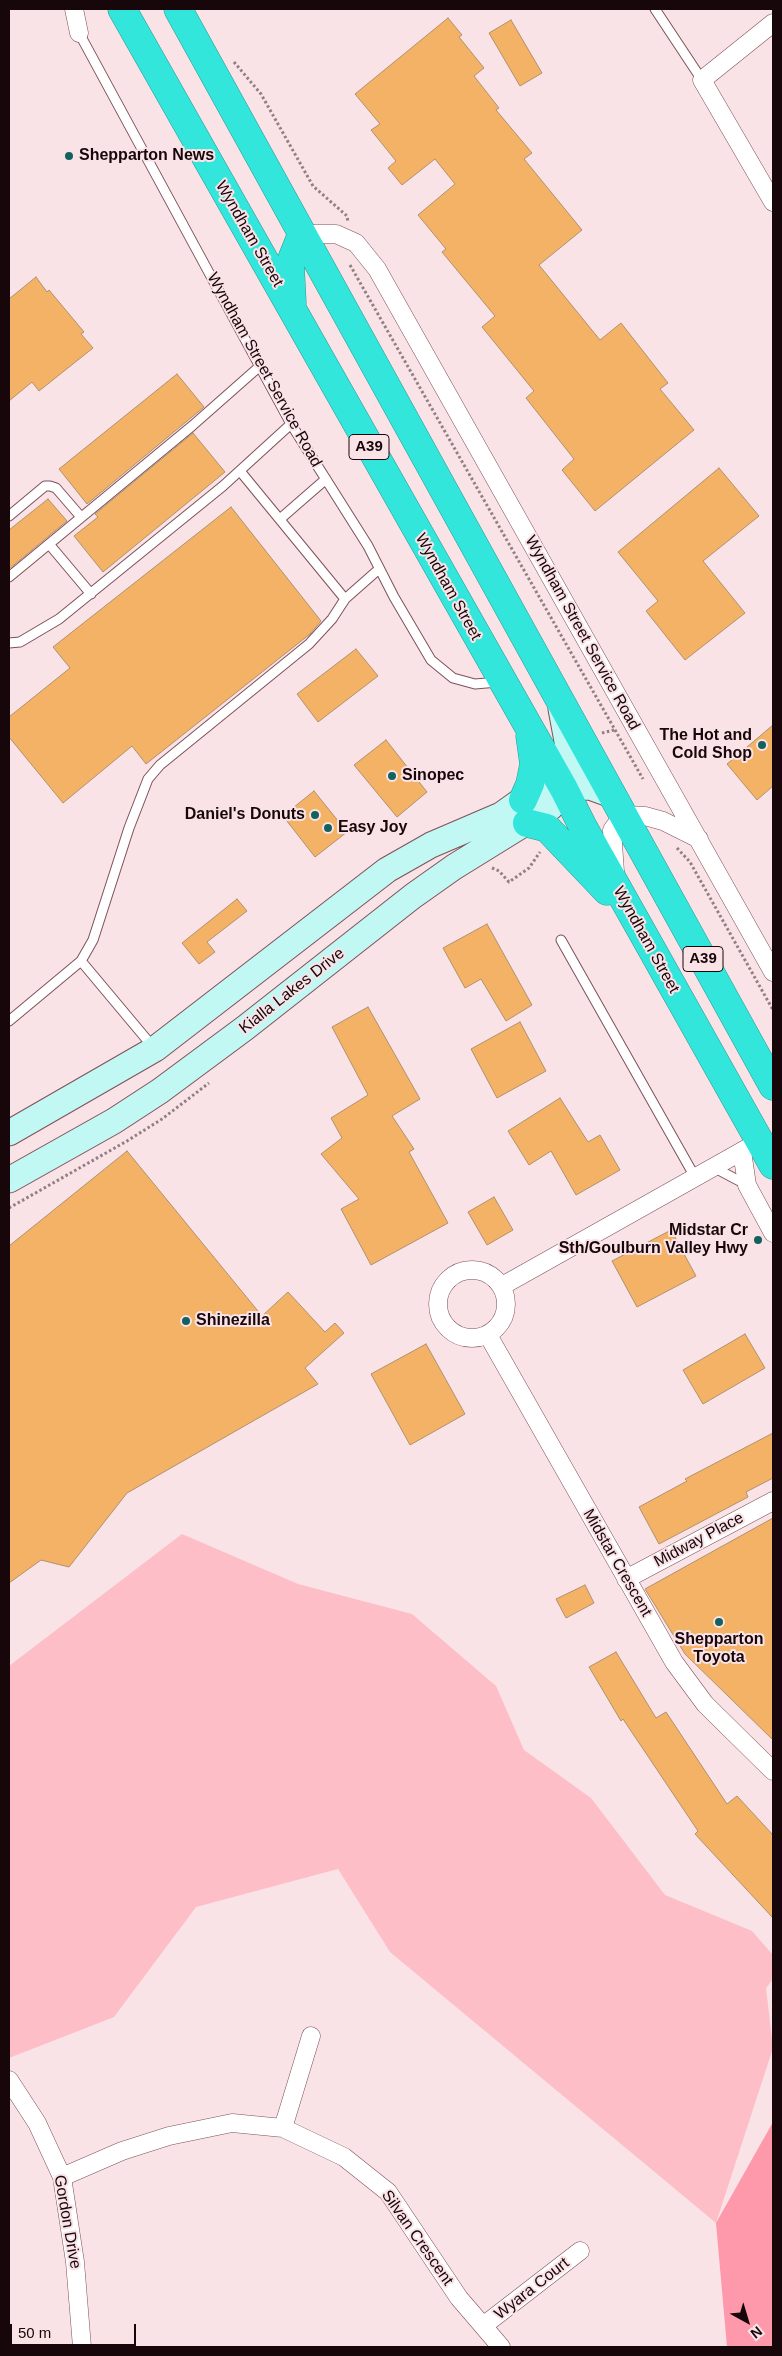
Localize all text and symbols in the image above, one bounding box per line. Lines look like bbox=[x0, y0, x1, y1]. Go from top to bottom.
place label: Shepparton News bbox=[79, 146, 214, 166]
marker: Shepparton News bbox=[63, 150, 75, 162]
street label: Wyndham Street bbox=[211, 178, 287, 290]
street label: Wyndham Street Service Road bbox=[202, 269, 326, 471]
road number: A39 bbox=[349, 434, 389, 460]
street label: Wyndham Street bbox=[411, 530, 485, 644]
street label: Wyndham Street Service Road bbox=[520, 532, 644, 734]
place label: The Hot and Cold Shop bbox=[660, 726, 752, 764]
marker: The Hot and Cold Shop bbox=[756, 739, 768, 751]
place label: Sinopec bbox=[402, 766, 464, 786]
marker: Sinopec bbox=[386, 770, 398, 782]
place label: Daniel's Donuts bbox=[185, 805, 305, 825]
marker: Daniel's Donuts bbox=[309, 809, 321, 821]
place label: Easy Joy bbox=[338, 818, 407, 838]
marker: Easy Joy bbox=[322, 822, 334, 834]
street label: Wyndham Street bbox=[609, 883, 683, 997]
street label: Kialla Lakes Drive bbox=[236, 944, 348, 1038]
road number: A39 bbox=[683, 946, 723, 972]
place label: Midstar Cr Sth/Goulburn Valley Hwy bbox=[559, 1221, 748, 1259]
marker: Midstar Cr Sth/Goulburn Valley Hwy bbox=[752, 1234, 764, 1246]
place label: Shinezilla bbox=[196, 1311, 270, 1331]
marker: Shinezilla bbox=[180, 1315, 192, 1327]
street label: Midstar Crescent bbox=[578, 1506, 656, 1620]
street label: Midway Place bbox=[651, 1508, 747, 1572]
marker: Shepparton Toyota bbox=[713, 1616, 725, 1628]
place label: Shepparton Toyota bbox=[675, 1630, 763, 1668]
street label: Gordon Drive bbox=[49, 2173, 85, 2271]
street label: Silvan Crescent bbox=[377, 2187, 457, 2289]
street label: Wyara Court bbox=[491, 2254, 573, 2324]
north arrow bbox=[722, 2296, 772, 2346]
scale bar bbox=[12, 2314, 139, 2346]
text: N bbox=[747, 2323, 765, 2342]
text: 50 m bbox=[18, 2324, 51, 2341]

